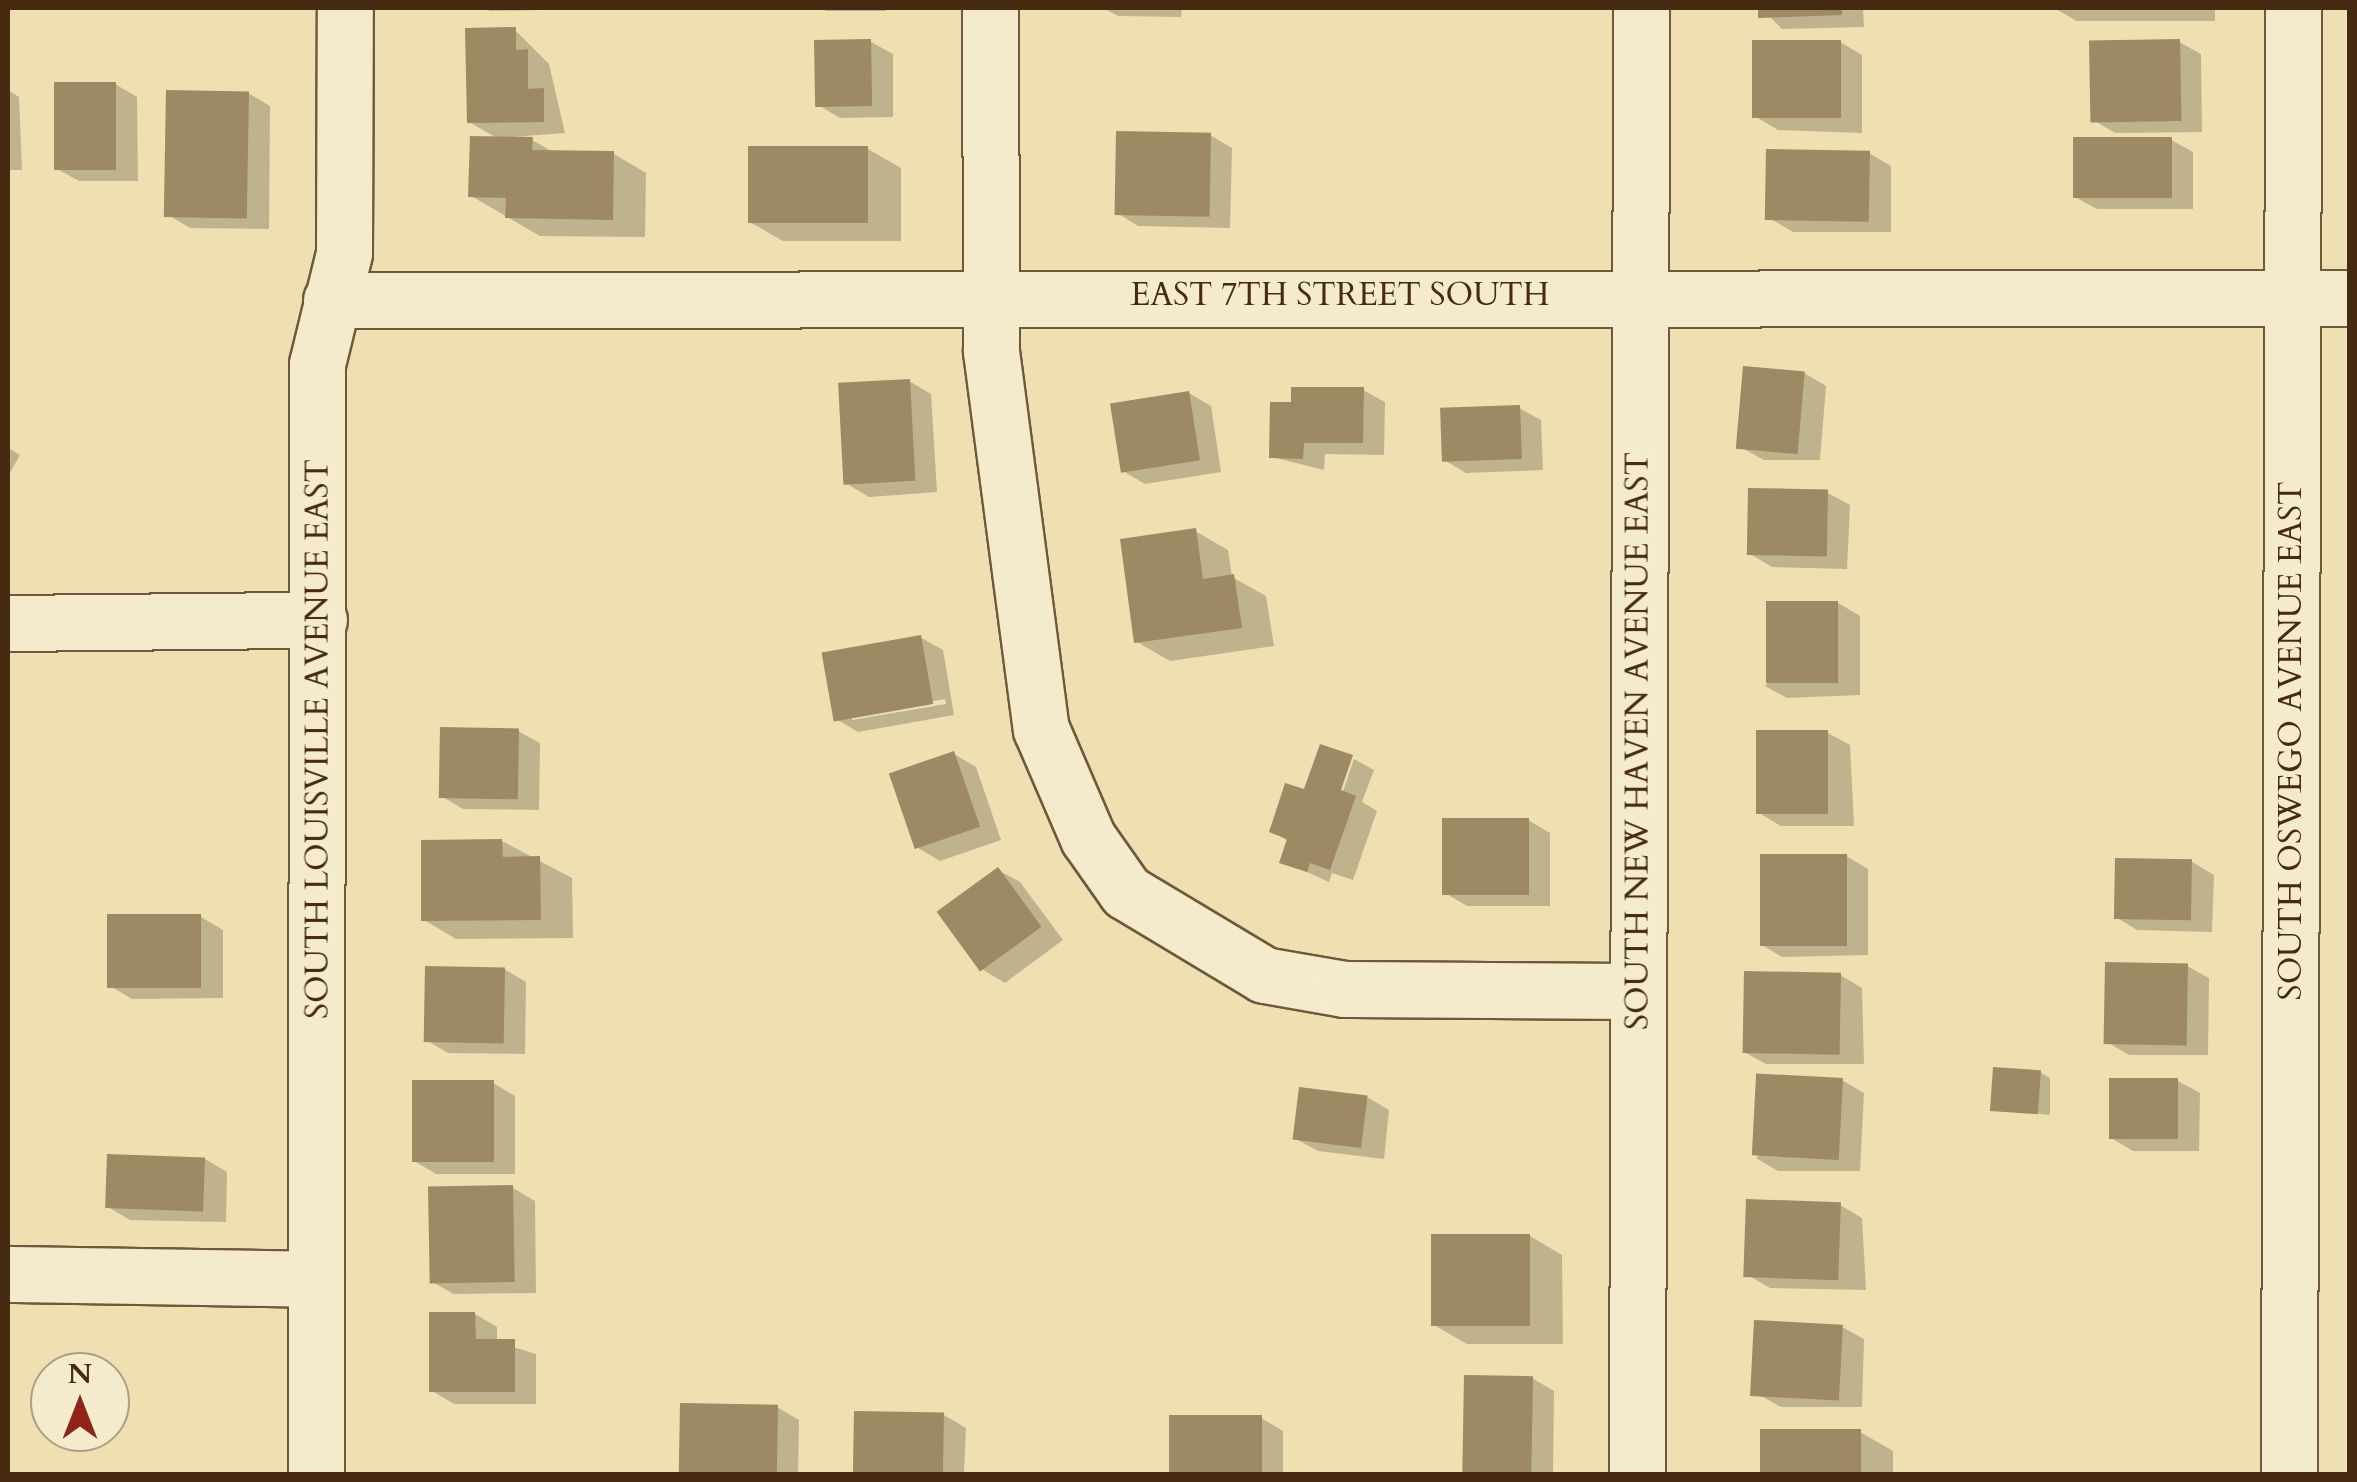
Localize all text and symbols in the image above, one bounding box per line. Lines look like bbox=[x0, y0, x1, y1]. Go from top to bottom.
street label: EAST 7TH STREET SOUTH bbox=[1130, 276, 1550, 314]
street label: SOUTH NEW HAVEN AVENUE EAST bbox=[1619, 452, 1657, 1030]
street label: SOUTH LOUISVILLE AVENUE EAST bbox=[299, 459, 337, 1019]
street label: SOUTH OSWEGO AVENUE EAST bbox=[2272, 482, 2310, 1000]
north arrow bbox=[30, 1352, 130, 1452]
text: N bbox=[68, 1355, 92, 1393]

